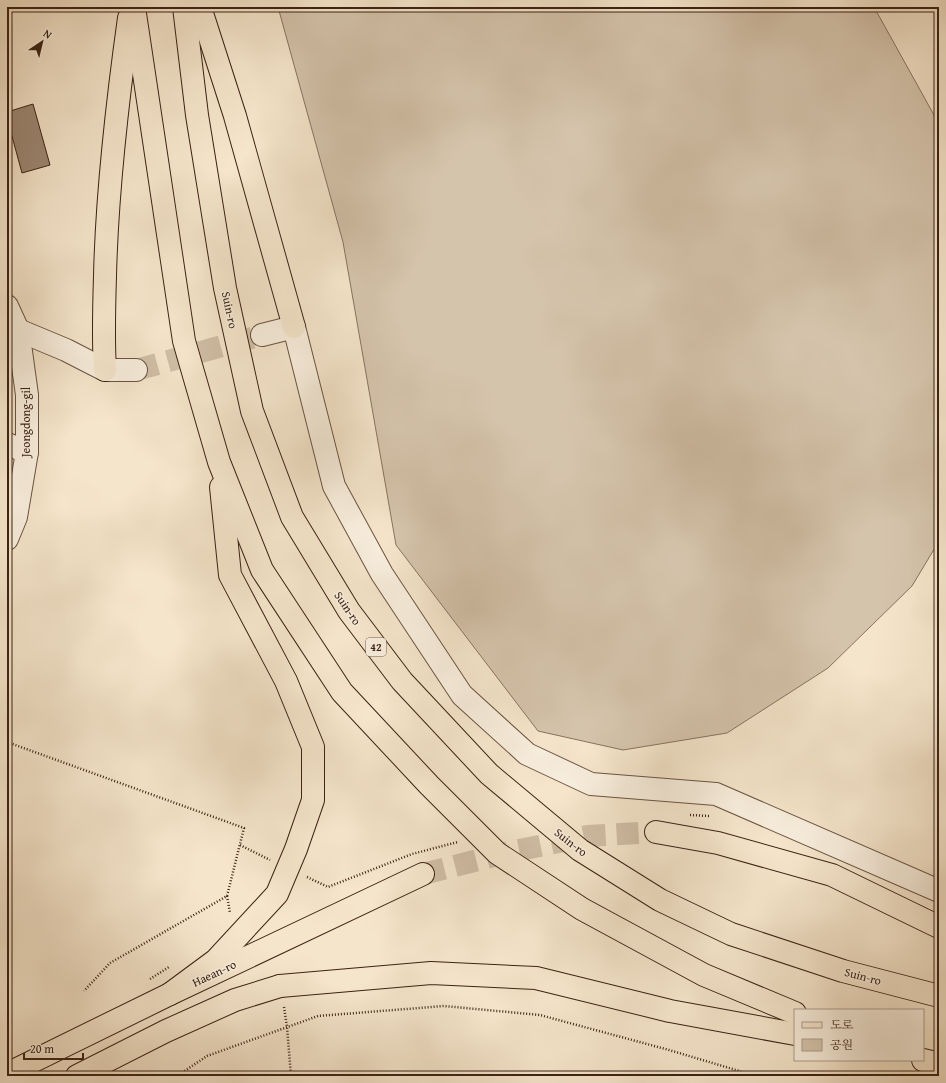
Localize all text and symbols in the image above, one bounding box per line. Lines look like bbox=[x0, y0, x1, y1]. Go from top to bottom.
north arrow bbox=[22, 22, 62, 62]
text: N bbox=[40, 25, 56, 43]
street label: Suin-ro bbox=[218, 290, 242, 330]
street label: Jeongdong-gil bbox=[17, 386, 34, 459]
street label: Suin-ro bbox=[330, 588, 366, 628]
road number: 42 bbox=[366, 638, 386, 656]
street label: Suin-ro bbox=[551, 824, 591, 860]
street label: Haean-ro bbox=[189, 955, 239, 991]
street label: Suin-ro bbox=[843, 963, 883, 989]
legend bbox=[794, 1009, 924, 1061]
text: 도로 bbox=[830, 1016, 854, 1033]
scale bar bbox=[24, 1035, 83, 1061]
text: 공원 bbox=[830, 1036, 853, 1053]
text: 20 m bbox=[30, 1040, 54, 1057]

